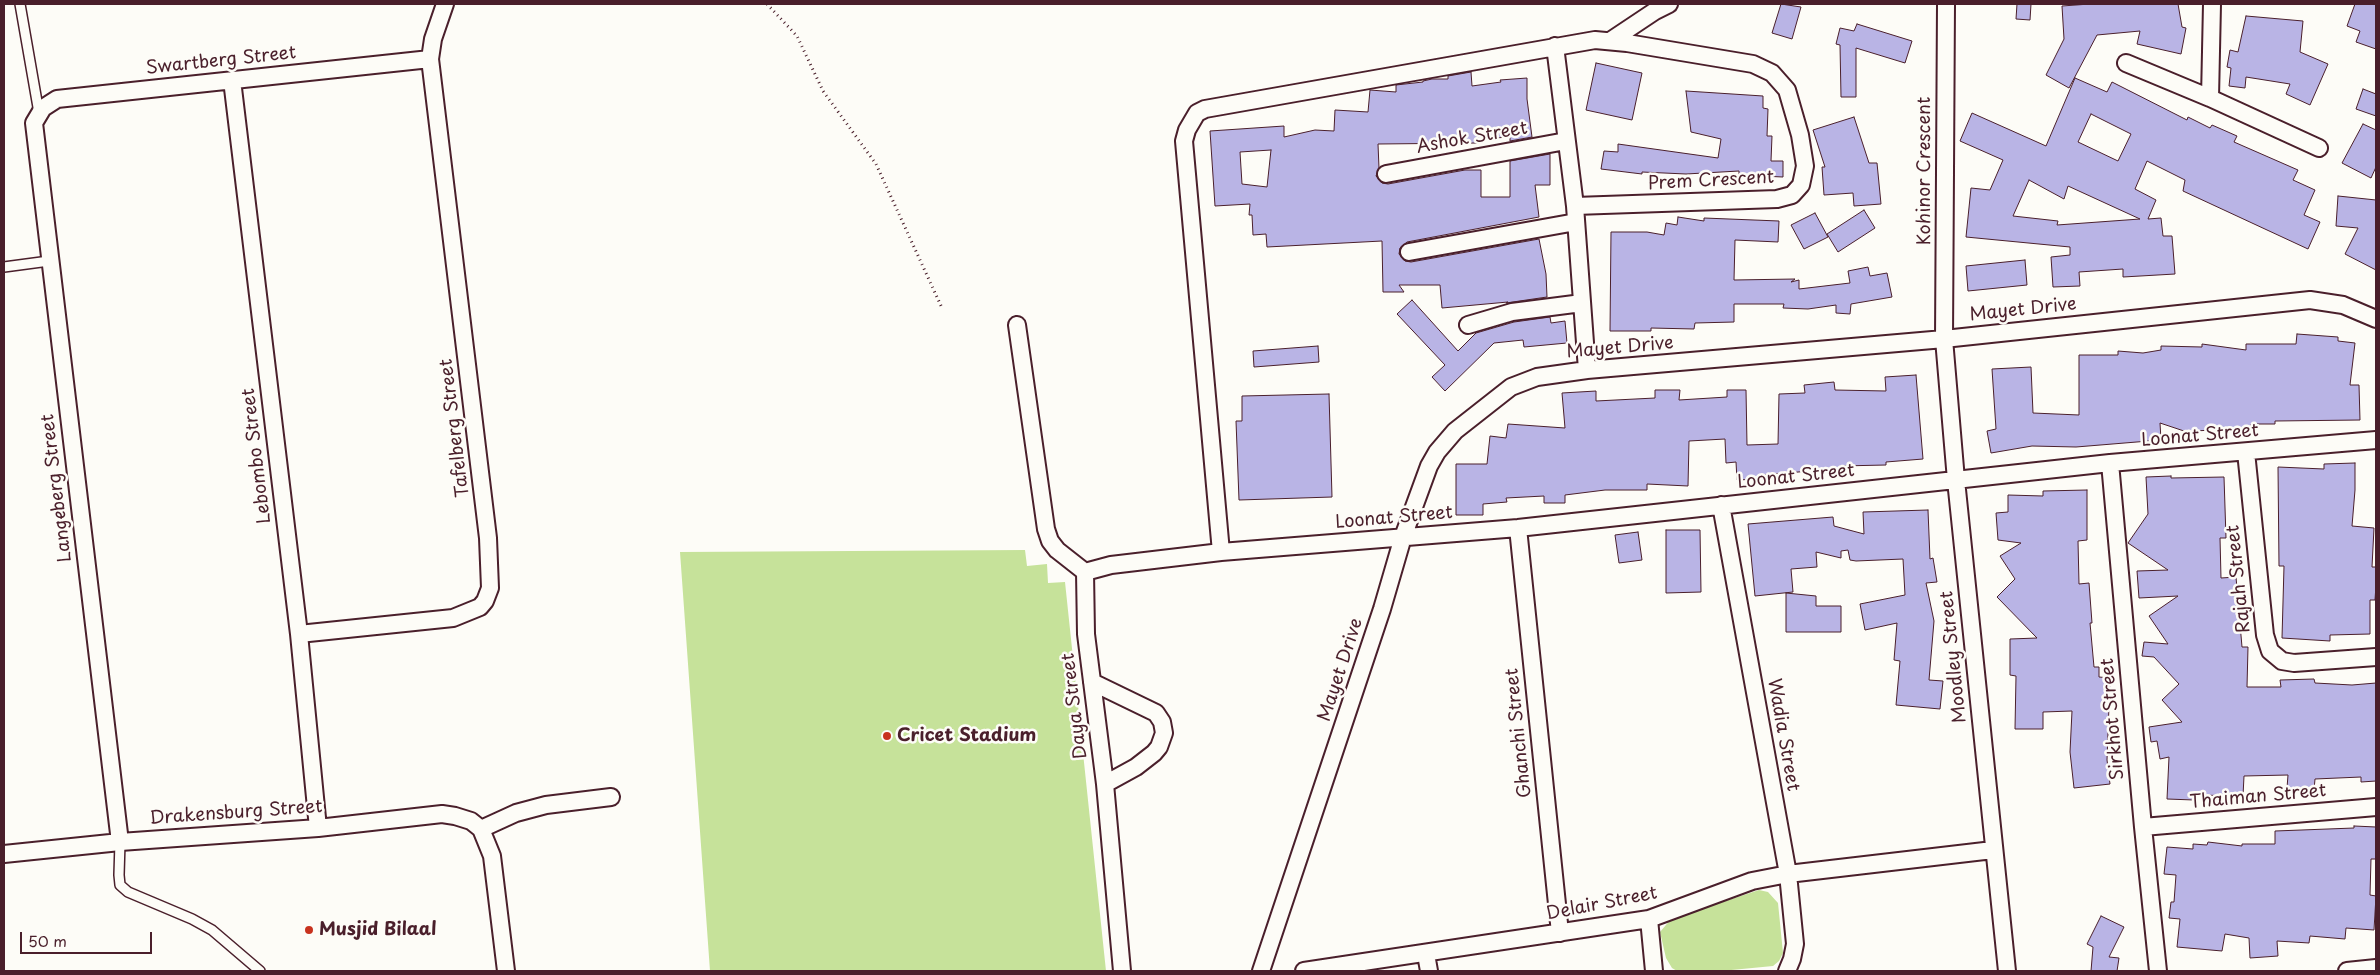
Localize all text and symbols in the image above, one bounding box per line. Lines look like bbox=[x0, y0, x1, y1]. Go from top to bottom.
street label: Swartberg Street bbox=[145, 42, 297, 80]
street label: Kohinor Crescent bbox=[1914, 97, 1936, 245]
street label: Ashok Street bbox=[1415, 118, 1529, 158]
street label: Prem Crescent bbox=[1647, 167, 1775, 195]
street label: Mayet Drive bbox=[1968, 294, 2078, 326]
street label: Mayet Drive bbox=[1566, 333, 1674, 363]
street label: Tafelberg Street bbox=[436, 358, 474, 498]
street label: Lebombo Street bbox=[238, 387, 276, 525]
street label: Langeberg Street bbox=[37, 413, 77, 563]
street label: Loonat Street bbox=[2140, 420, 2260, 452]
street label: Loonat Street bbox=[1736, 460, 1856, 494]
street label: Loonat Street bbox=[1334, 502, 1454, 534]
street label: Rajah Street bbox=[2223, 524, 2255, 634]
street label: Moodley Street bbox=[1936, 590, 1972, 724]
street label: Mayet Drive bbox=[1314, 616, 1368, 724]
street label: Daya Street bbox=[1058, 652, 1092, 760]
street label: Sirkhot Street bbox=[2097, 657, 2129, 781]
street label: Ghanchi Street bbox=[1501, 667, 1537, 799]
street label: Wadia Street bbox=[1762, 677, 1804, 793]
place label: Cricet Stadium bbox=[897, 725, 1036, 747]
marker: Cricet Stadium bbox=[881, 730, 893, 742]
street label: Thaiman Street bbox=[2189, 780, 2327, 814]
street label: Drakensburg Street bbox=[149, 796, 323, 830]
street label: Delair Street bbox=[1545, 883, 1659, 925]
place label: Musjid Bilaal bbox=[319, 919, 436, 941]
scale bar bbox=[22, 922, 155, 954]
marker: Musjid Bilaal bbox=[303, 924, 315, 936]
text: 50 m bbox=[28, 929, 67, 952]

